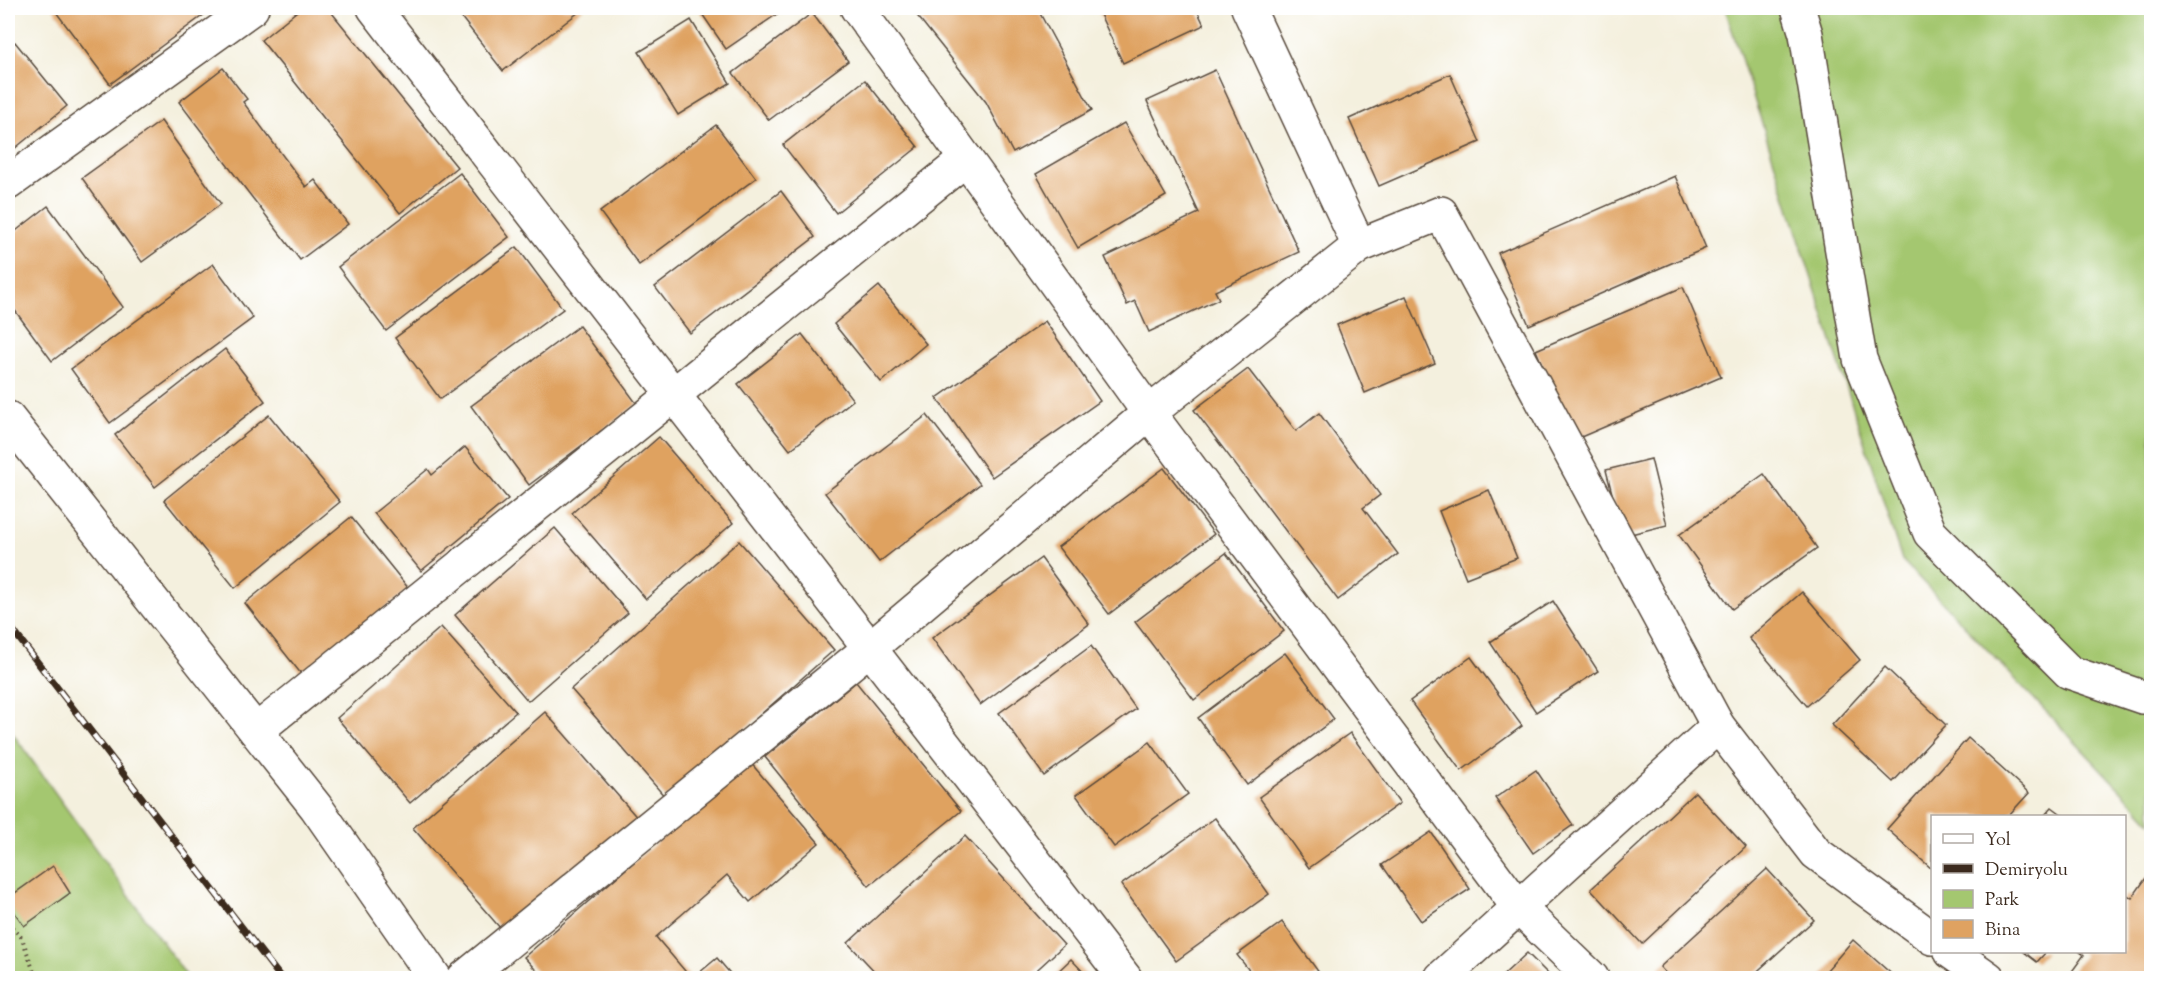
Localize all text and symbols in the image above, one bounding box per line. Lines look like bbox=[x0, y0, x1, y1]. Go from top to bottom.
legend bbox=[1931, 815, 2126, 953]
text: Yol bbox=[1985, 828, 2011, 854]
text: Demiryolu bbox=[1985, 858, 2068, 884]
text: Park bbox=[1985, 888, 2020, 914]
text: Bina bbox=[1985, 918, 2020, 944]

